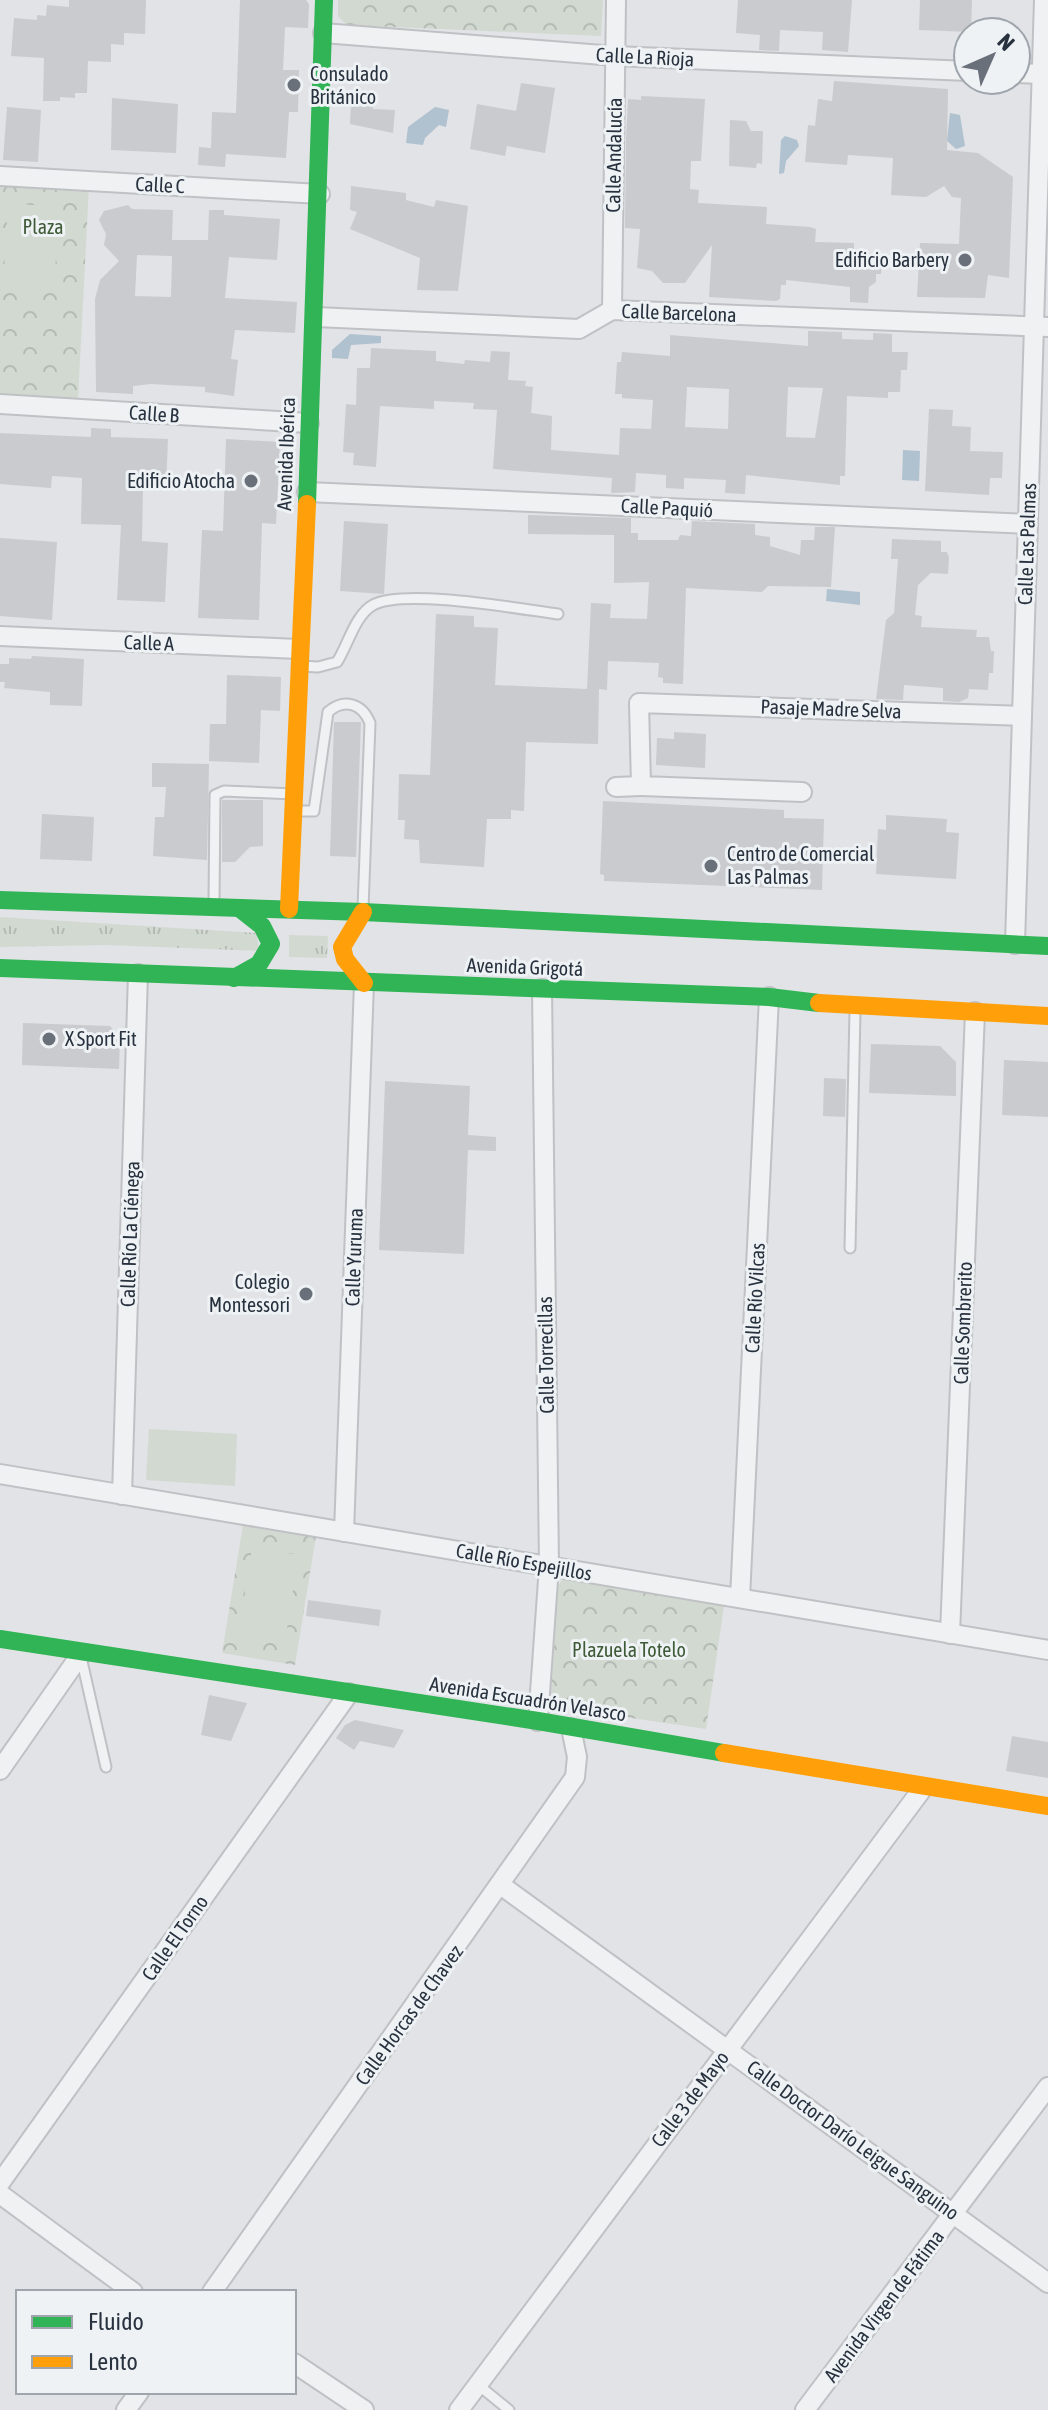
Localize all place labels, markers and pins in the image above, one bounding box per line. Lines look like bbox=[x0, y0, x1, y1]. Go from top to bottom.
place label: Consulado Británico bbox=[310, 62, 388, 108]
marker: Consulado Británico bbox=[285, 76, 303, 94]
place label: Edificio Barbery bbox=[835, 248, 949, 271]
marker: Edificio Barbery bbox=[956, 251, 974, 269]
place label: Edificio Atocha bbox=[127, 469, 235, 492]
marker: Edificio Atocha bbox=[242, 472, 260, 490]
place label: Centro de Comercial Las Palmas bbox=[727, 842, 875, 888]
marker: Centro de Comercial Las Palmas bbox=[702, 857, 720, 875]
place label: X Sport Fit bbox=[65, 1027, 137, 1050]
marker: X Sport Fit bbox=[40, 1030, 58, 1048]
place label: Colegio Montessori bbox=[209, 1270, 290, 1316]
marker: Colegio Montessori bbox=[297, 1285, 315, 1303]

